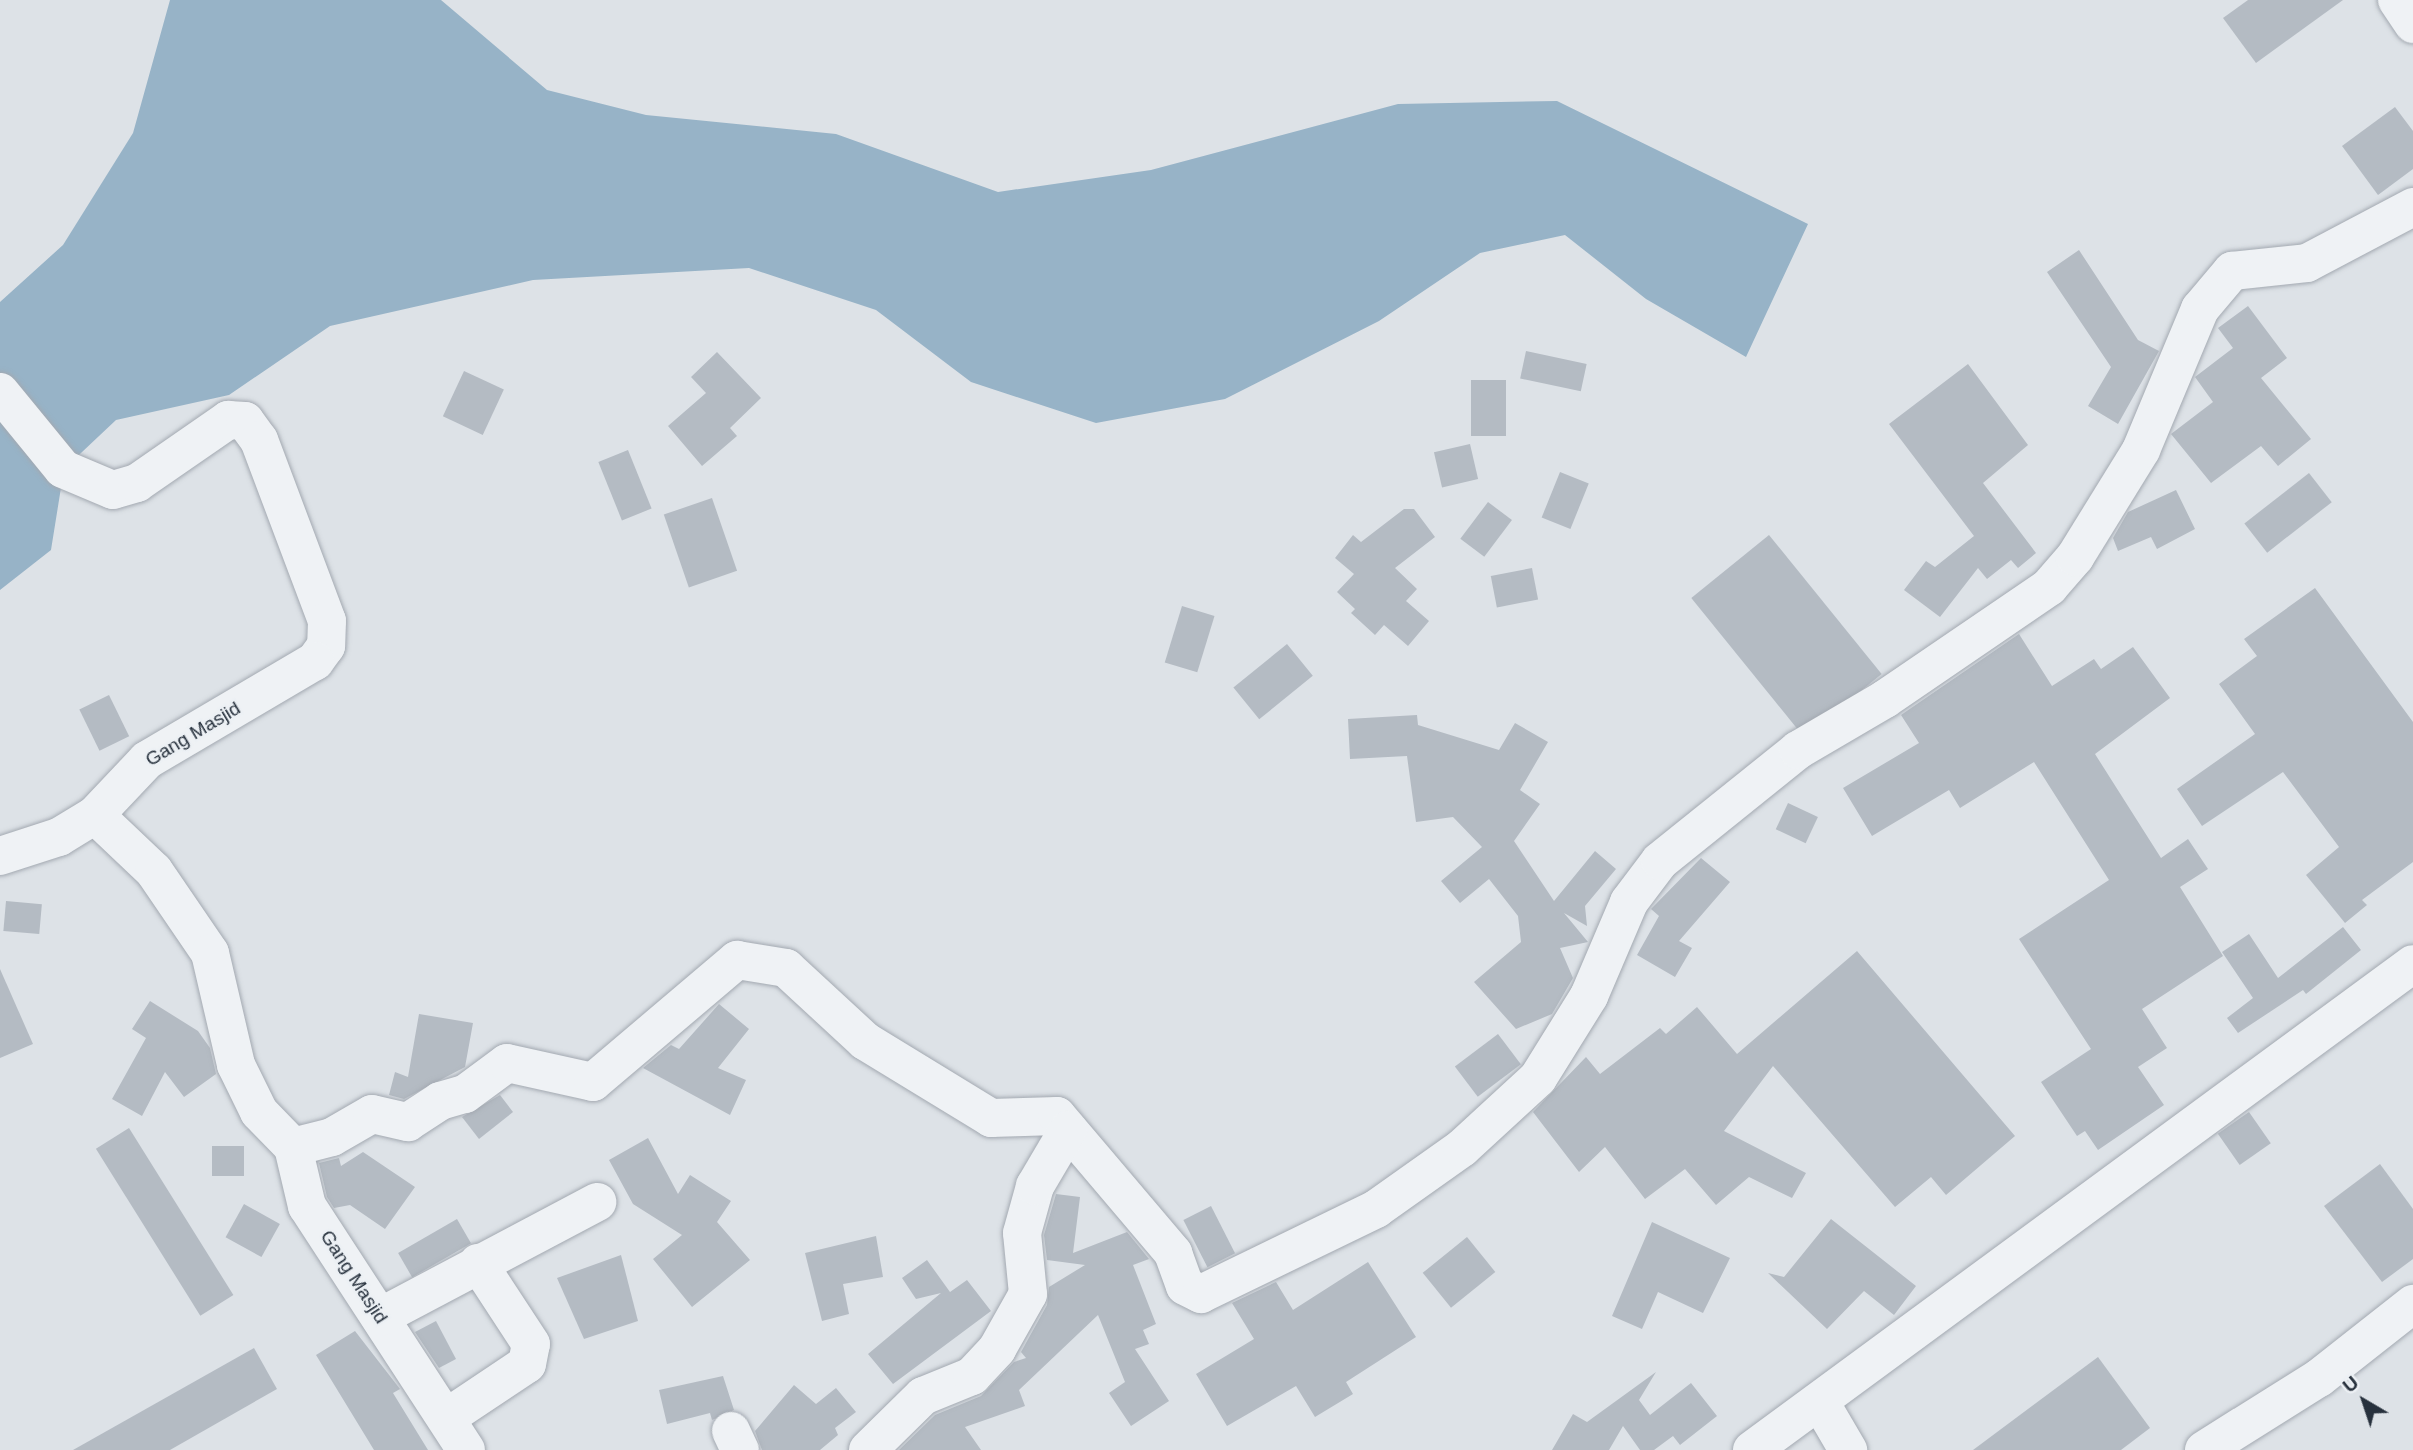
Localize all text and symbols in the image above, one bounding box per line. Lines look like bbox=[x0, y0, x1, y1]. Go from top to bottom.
street label: Gang Masjid bbox=[141, 697, 245, 771]
street label: Gang Masjid bbox=[315, 1226, 393, 1328]
north arrow bbox=[2329, 1366, 2399, 1436]
text: U bbox=[2339, 1372, 2362, 1397]

